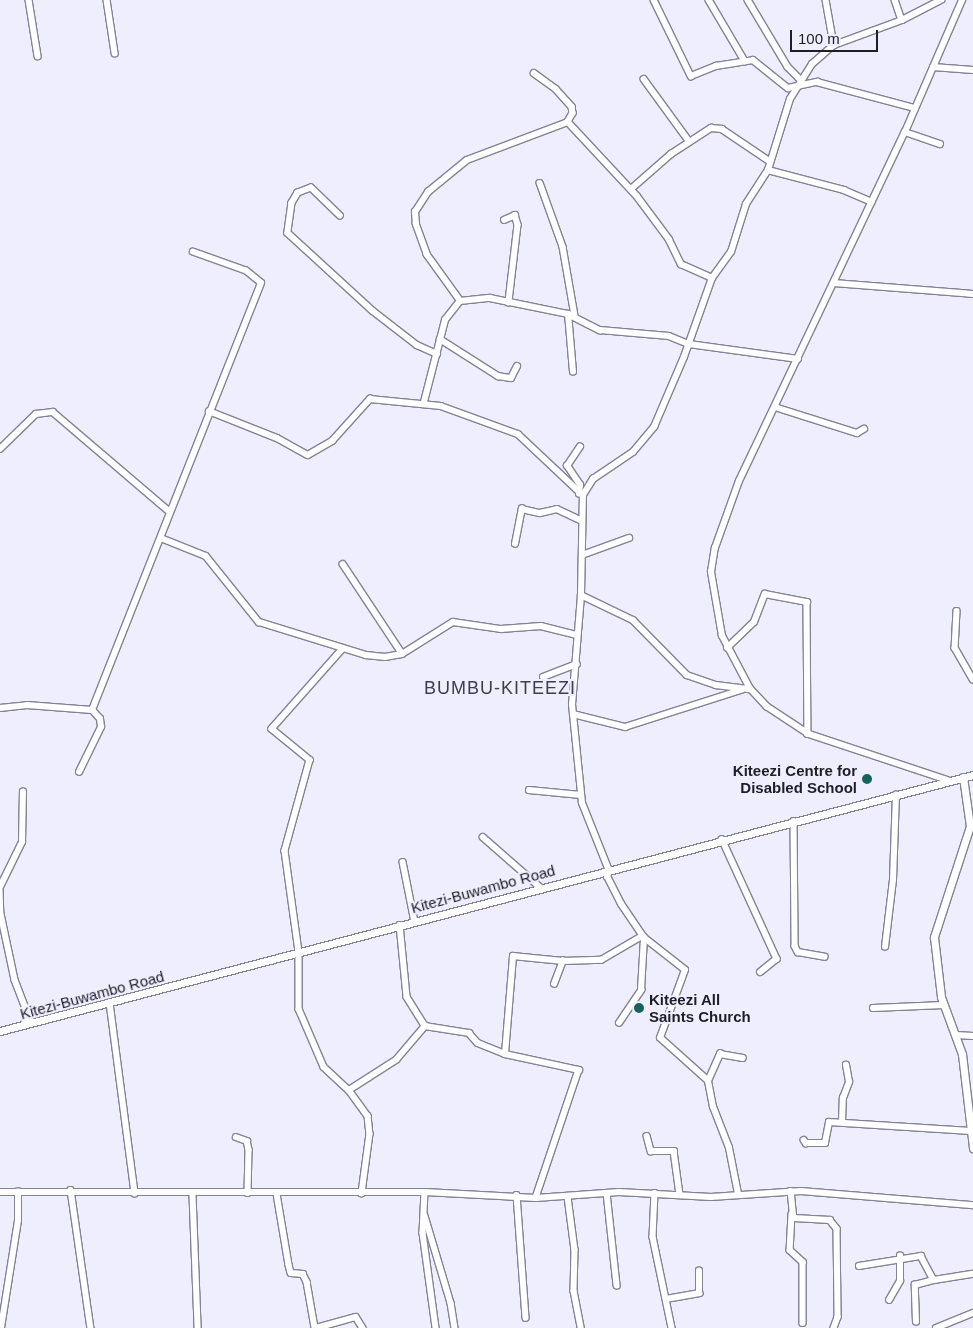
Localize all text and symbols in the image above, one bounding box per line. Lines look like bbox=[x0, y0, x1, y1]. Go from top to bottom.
scale bar bbox=[793, 20, 880, 52]
text: 100 m bbox=[798, 30, 840, 47]
district label: BUMBU-KITEEZI bbox=[422, 677, 578, 699]
place label: Kiteezi Centre for Disabled School bbox=[733, 761, 857, 796]
marker: Kiteezi Centre for Disabled School bbox=[861, 773, 873, 785]
street label: Kitezi-Buwambo Road bbox=[409, 861, 557, 917]
street label: Kitezi-Buwambo Road bbox=[18, 967, 166, 1023]
place label: Kiteezi All Saints Church bbox=[649, 990, 751, 1025]
marker: Kiteezi All Saints Church bbox=[633, 1002, 645, 1014]

